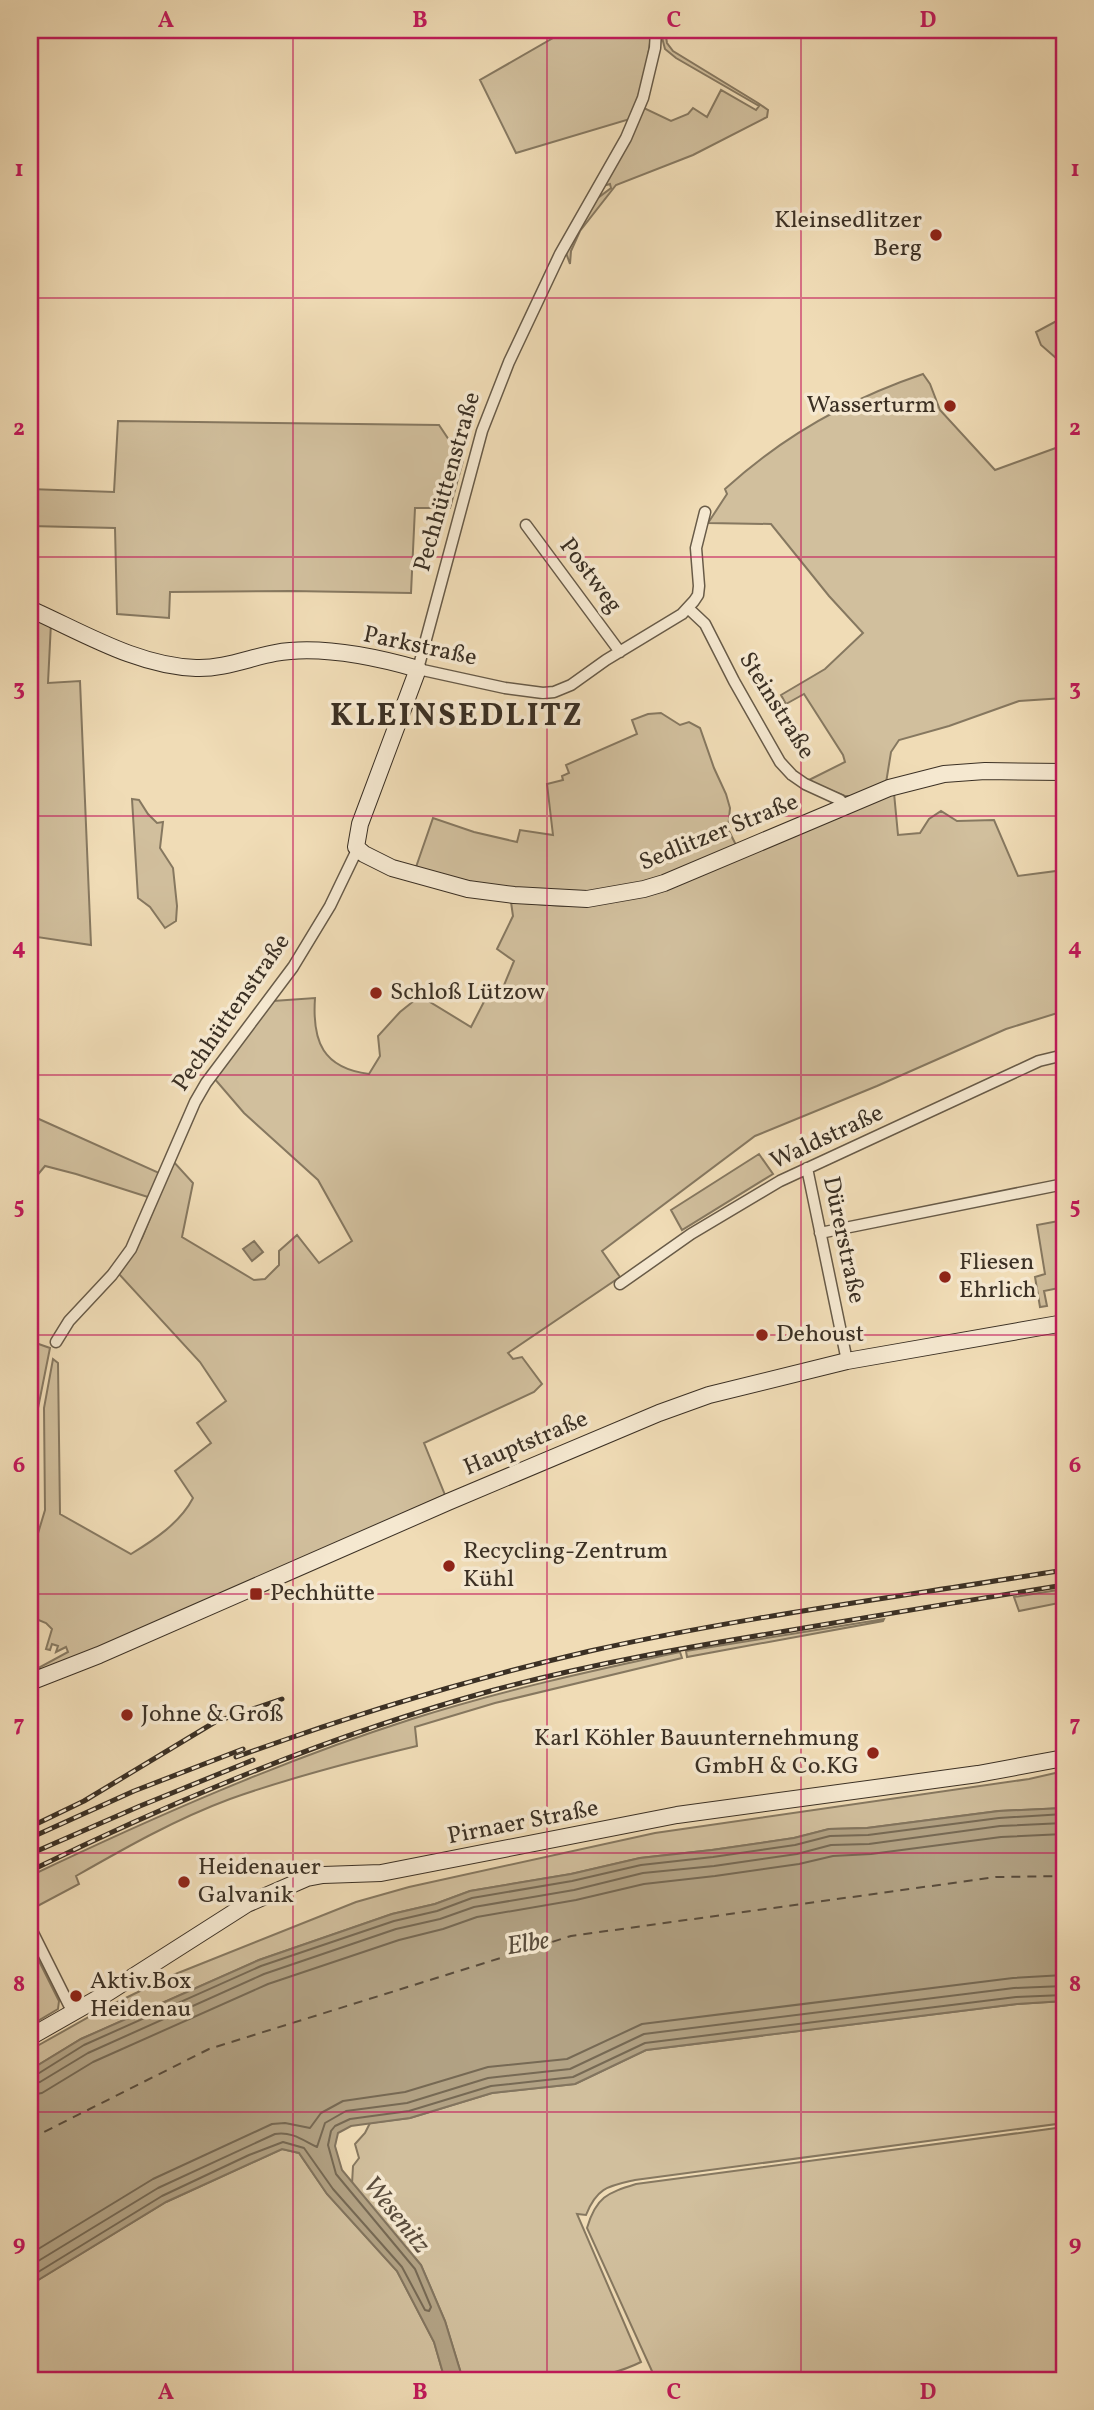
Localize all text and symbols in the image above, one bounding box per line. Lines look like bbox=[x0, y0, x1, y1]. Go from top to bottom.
text: A bbox=[158, 5, 174, 37]
text: B bbox=[412, 5, 428, 37]
text: C bbox=[667, 5, 681, 37]
text: D bbox=[920, 5, 937, 37]
text: 1 bbox=[14, 154, 24, 186]
text: 1 bbox=[1070, 154, 1080, 186]
place label: Kleinsedlitzer Berg bbox=[774, 204, 922, 266]
marker: Kleinsedlitzer Berg bbox=[928, 227, 944, 243]
street label: Pechhüttenstraße bbox=[406, 388, 490, 576]
place label: Wasserturm bbox=[806, 389, 936, 423]
marker: Wasserturm bbox=[942, 398, 958, 414]
text: 2 bbox=[13, 413, 25, 445]
text: 2 bbox=[1069, 413, 1081, 445]
street label: Postweg bbox=[550, 531, 630, 621]
street label: Parkstraße bbox=[360, 618, 480, 676]
street label: Steinstraße bbox=[730, 646, 822, 766]
text: 3 bbox=[13, 673, 25, 705]
text: 3 bbox=[1069, 673, 1081, 705]
district label: KLEINSEDLITZ bbox=[330, 695, 584, 739]
street label: Sedlitzer Straße bbox=[634, 786, 804, 880]
street label: Pechhüttenstraße bbox=[165, 927, 299, 1099]
text: 4 bbox=[12, 932, 26, 964]
text: 4 bbox=[1068, 932, 1082, 964]
place label: Schloß Lützow bbox=[390, 976, 546, 1010]
marker: Schloß Lützow bbox=[368, 985, 384, 1001]
street label: Waldstraße bbox=[765, 1097, 889, 1179]
street label: Dürerstraße bbox=[813, 1173, 873, 1307]
text: 5 bbox=[13, 1191, 25, 1223]
text: 5 bbox=[1069, 1191, 1081, 1223]
place label: Fliesen Ehrlich bbox=[959, 1246, 1037, 1308]
marker: Fliesen Ehrlich bbox=[937, 1269, 953, 1285]
place label: Dehoust bbox=[776, 1318, 864, 1352]
marker: Dehoust bbox=[754, 1327, 770, 1343]
street label: Hauptstraße bbox=[459, 1403, 593, 1485]
text: 6 bbox=[13, 1450, 25, 1482]
text: 6 bbox=[1069, 1450, 1081, 1482]
place label: Recycling-Zentrum Kühl bbox=[463, 1535, 668, 1597]
marker: Recycling-Zentrum Kühl bbox=[441, 1558, 457, 1574]
place label: Pechhütte bbox=[270, 1577, 375, 1611]
marker: Pechhütte bbox=[248, 1586, 264, 1602]
place label: Johne & Groß bbox=[141, 1698, 284, 1732]
marker: Johne & Groß bbox=[119, 1707, 135, 1723]
text: 7 bbox=[14, 1709, 25, 1741]
text: 7 bbox=[1070, 1709, 1081, 1741]
place label: Karl Köhler Bauunternehmung GmbH & Co.KG bbox=[534, 1722, 859, 1784]
marker: Karl Köhler Bauunternehmung GmbH & Co.KG bbox=[865, 1745, 881, 1761]
street label: Pirnaer Straße bbox=[445, 1792, 601, 1854]
place label: Heidenauer Galvanik bbox=[198, 1851, 321, 1913]
marker: Heidenauer Galvanik bbox=[176, 1874, 192, 1890]
water label: Elbe bbox=[504, 1923, 552, 1965]
place label: Aktiv.Box Heidenau bbox=[90, 1965, 192, 2027]
text: 8 bbox=[13, 1969, 25, 2001]
text: 8 bbox=[1069, 1969, 1081, 2001]
marker: Aktiv.Box Heidenau bbox=[68, 1988, 84, 2004]
water label: Wesenitz bbox=[354, 2169, 438, 2261]
text: 9 bbox=[13, 2228, 25, 2260]
text: 9 bbox=[1069, 2228, 1081, 2260]
text: A bbox=[158, 2377, 174, 2409]
text: B bbox=[412, 2377, 428, 2409]
text: C bbox=[667, 2377, 681, 2409]
text: D bbox=[920, 2377, 937, 2409]

